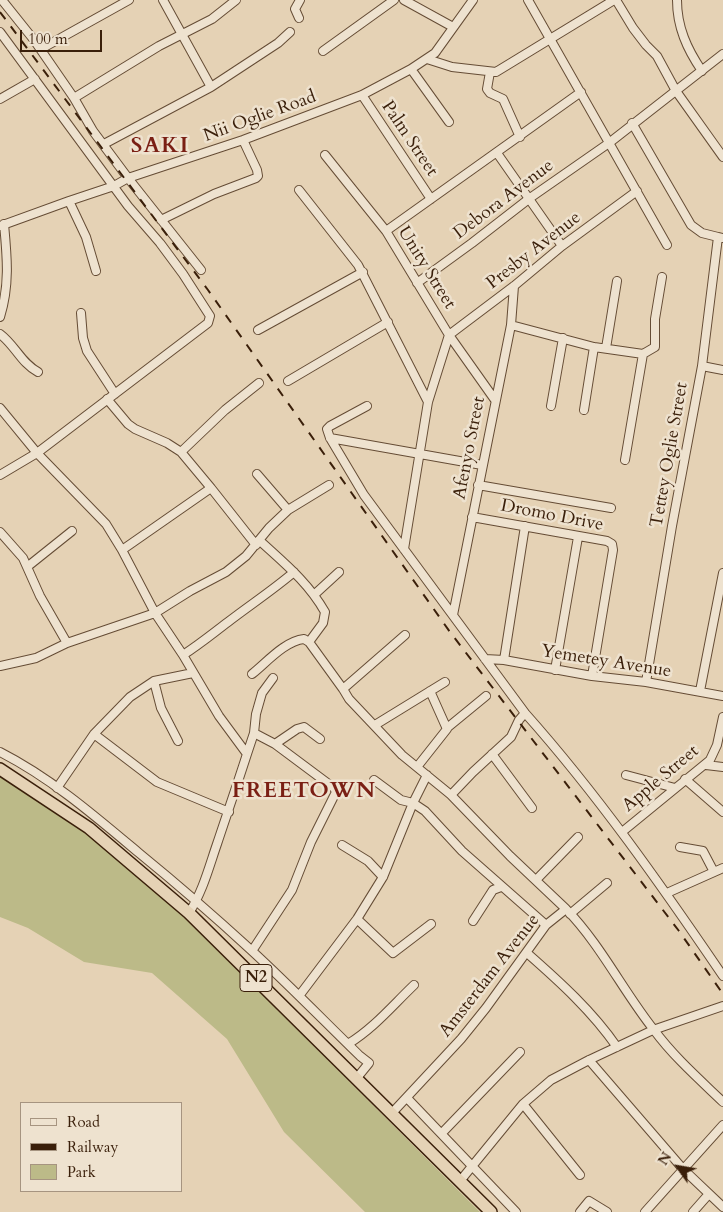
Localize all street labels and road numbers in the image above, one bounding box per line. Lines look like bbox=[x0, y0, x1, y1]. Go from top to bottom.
street label: Nii Oglie Road bbox=[201, 87, 319, 147]
street label: Palm Street bbox=[376, 97, 442, 181]
street label: Debora Avenue bbox=[450, 155, 558, 245]
street label: Presby Avenue bbox=[483, 207, 585, 295]
street label: Unity Street bbox=[392, 223, 460, 313]
street label: Tettey Oglie Street bbox=[647, 381, 693, 529]
street label: Afenyo Street bbox=[449, 395, 491, 501]
street label: Dromo Drive bbox=[499, 495, 605, 537]
street label: Yemetey Avenue bbox=[539, 641, 673, 683]
street label: Apple Street bbox=[618, 741, 704, 817]
street label: Amsterdam Avenue bbox=[435, 910, 545, 1042]
road number: N2 bbox=[240, 964, 272, 991]

